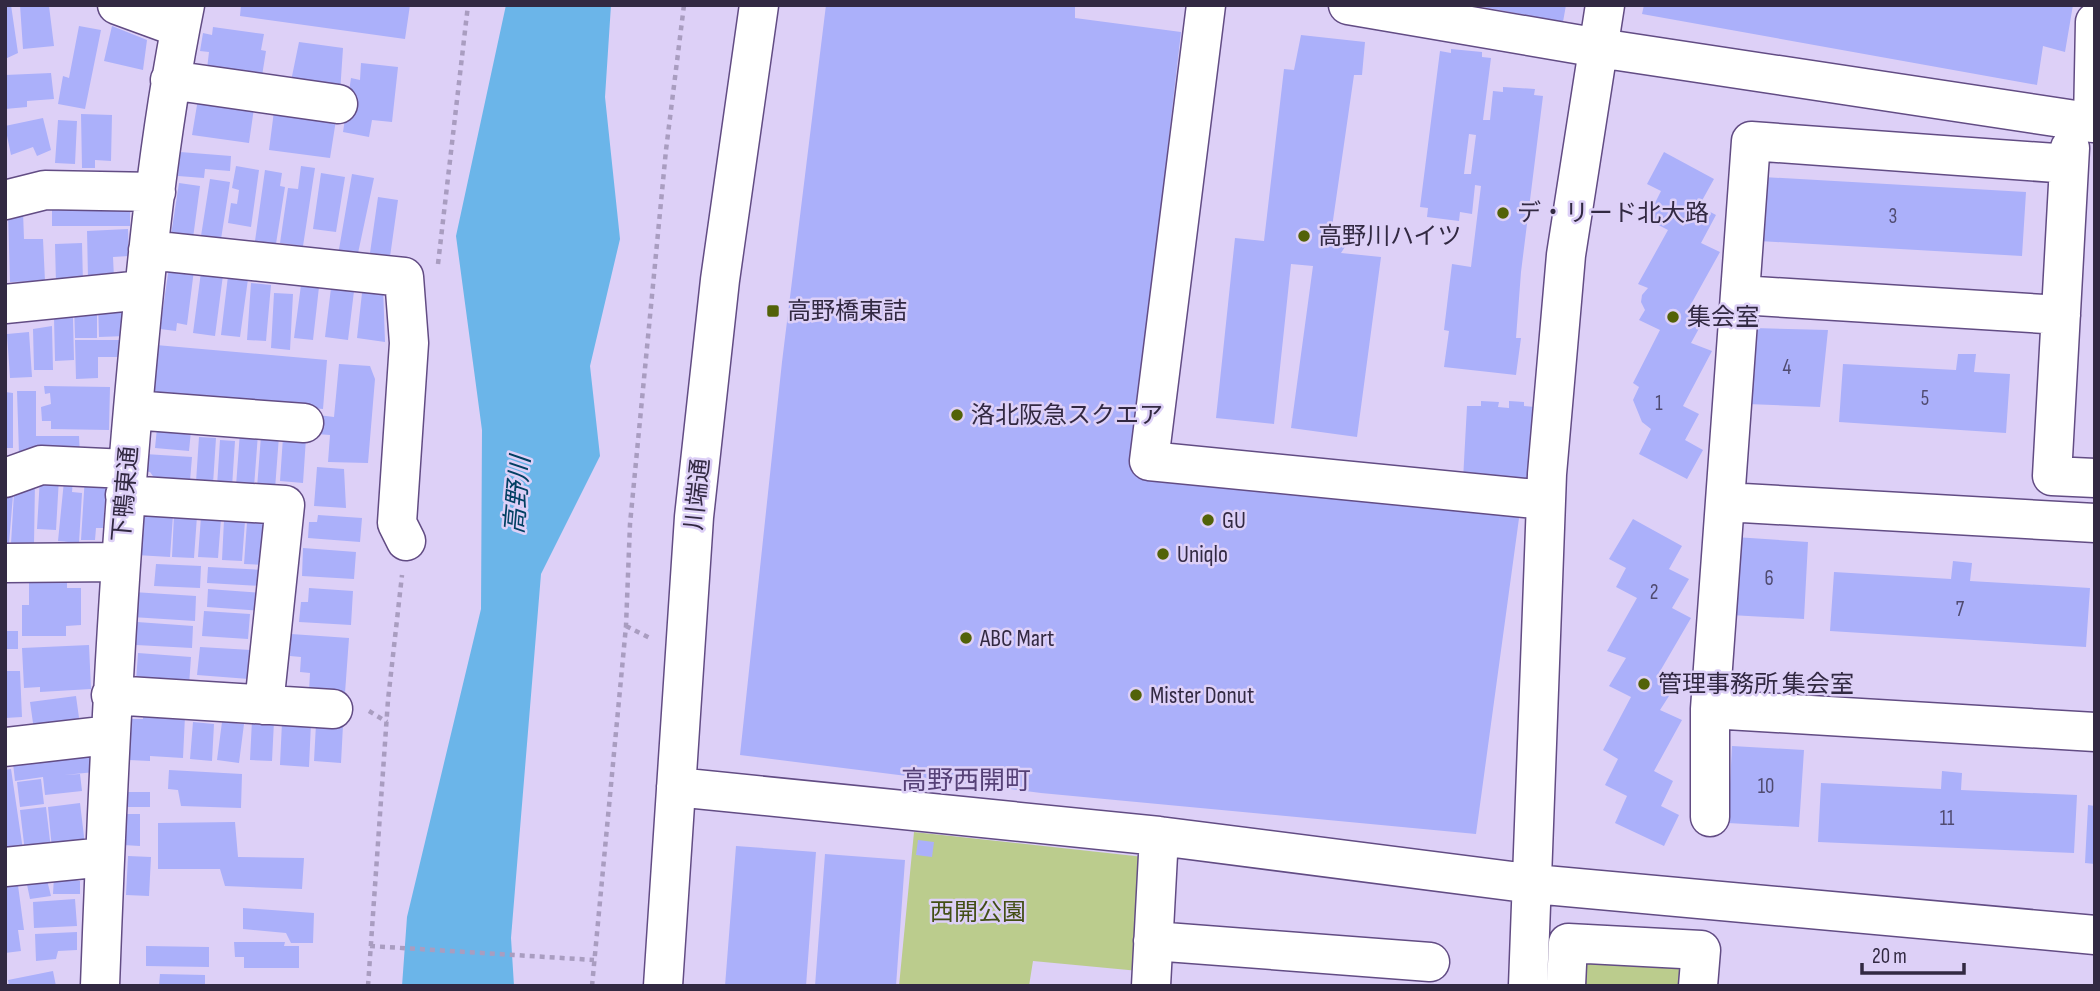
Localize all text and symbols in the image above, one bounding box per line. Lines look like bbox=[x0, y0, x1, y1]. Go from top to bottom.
place label: デ・リード北大路 bbox=[1517, 199, 1709, 228]
house number: 3 bbox=[1889, 204, 1897, 229]
marker: デ・リード北大路 bbox=[1495, 205, 1511, 221]
place label: 高野川ハイツ bbox=[1318, 222, 1462, 251]
marker: 高野川ハイツ bbox=[1296, 228, 1312, 244]
place label: 高野橋東詰 bbox=[787, 297, 907, 326]
marker: 高野橋東詰 bbox=[765, 303, 781, 319]
place label: 集会室 bbox=[1687, 303, 1759, 332]
marker: 集会室 bbox=[1665, 309, 1681, 325]
house number: 4 bbox=[1783, 355, 1792, 380]
house number: 5 bbox=[1921, 386, 1929, 411]
house number: 1 bbox=[1655, 391, 1663, 416]
place label: 洛北阪急スクエア bbox=[971, 401, 1163, 430]
marker: 洛北阪急スクエア bbox=[949, 407, 965, 423]
street label: 下鴨東通 bbox=[107, 445, 144, 543]
water label: 高野川 bbox=[500, 452, 538, 535]
street label: 川端通 bbox=[679, 457, 716, 531]
place label: GU bbox=[1222, 506, 1246, 535]
marker: GU bbox=[1200, 512, 1216, 528]
place label: Uniqlo bbox=[1177, 540, 1228, 569]
marker: Uniqlo bbox=[1155, 546, 1171, 562]
house number: 6 bbox=[1764, 566, 1774, 591]
house number: 2 bbox=[1650, 580, 1658, 605]
house number: 7 bbox=[1956, 597, 1965, 622]
place label: ABC Mart bbox=[979, 624, 1054, 653]
marker: ABC Mart bbox=[958, 630, 974, 646]
place label: 管理事務所 集会室 bbox=[1658, 670, 1854, 699]
marker: 管理事務所 集会室 bbox=[1636, 676, 1652, 692]
place label: Mister Donut bbox=[1150, 681, 1254, 710]
marker: Mister Donut bbox=[1128, 687, 1144, 703]
district label: 高野西開町 bbox=[901, 766, 1031, 797]
house number: 10 bbox=[1758, 774, 1774, 799]
house number: 11 bbox=[1940, 806, 1955, 831]
park label: 西開公園 bbox=[930, 898, 1026, 927]
scale bar bbox=[1862, 932, 1964, 976]
text: 20 m bbox=[1872, 944, 1907, 969]

